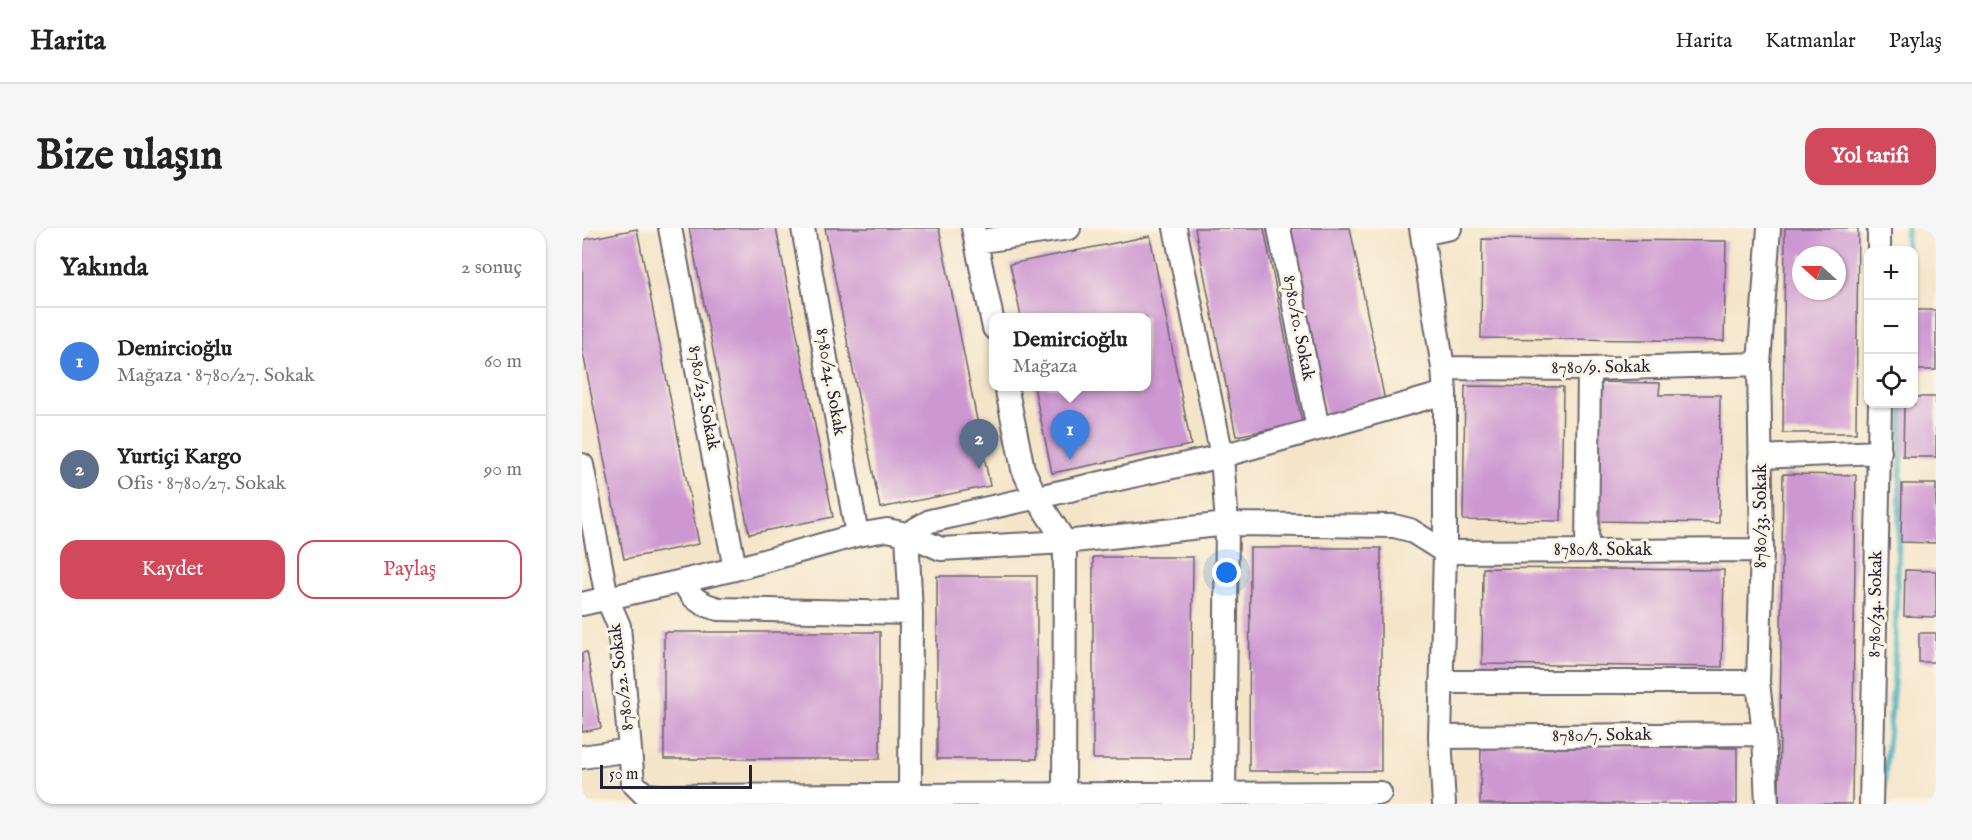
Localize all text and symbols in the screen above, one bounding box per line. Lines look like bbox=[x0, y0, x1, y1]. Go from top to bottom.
text: Harita bbox=[30, 24, 106, 59]
text: Harita bbox=[1676, 28, 1732, 55]
text: Katmanlar bbox=[1765, 28, 1856, 55]
text: Paylaş bbox=[1889, 28, 1942, 55]
button: Yol tarifi bbox=[1805, 128, 1936, 185]
text: Bize ulaşın bbox=[36, 130, 223, 183]
north arrow bbox=[1792, 246, 1846, 300]
map controls bbox=[1864, 246, 1918, 408]
button: + bbox=[1864, 246, 1918, 300]
text: Yakında bbox=[60, 251, 148, 284]
text: 2 sonuç bbox=[461, 255, 522, 280]
street label: 8780/10. Sokak bbox=[1277, 273, 1320, 383]
button: − bbox=[1864, 300, 1918, 354]
popup bbox=[989, 313, 1151, 391]
street label: 8780/24. Sokak bbox=[809, 326, 851, 438]
text: Demircioğlu bbox=[1012, 326, 1128, 354]
text: Demircioğlu bbox=[117, 335, 232, 363]
street label: 8780/23. Sokak bbox=[682, 344, 724, 453]
text: 1 bbox=[76, 349, 83, 374]
text: 60 m bbox=[484, 349, 522, 374]
text: Mağaza bbox=[1012, 354, 1077, 379]
button: locate bbox=[1864, 354, 1918, 408]
street label: 8780/9. Sokak bbox=[1551, 356, 1651, 380]
text: Mağaza · 8780/27. Sokak bbox=[117, 363, 315, 388]
pin: 1 bbox=[1050, 410, 1090, 460]
pin: 2 bbox=[960, 420, 998, 469]
text: Yurtiçi Kargo bbox=[117, 443, 241, 471]
text: 2 bbox=[75, 457, 84, 482]
text: 90 m bbox=[484, 457, 522, 482]
street label: 8780/33. Sokak bbox=[1750, 463, 1773, 568]
text: Ofis · 8780/27. Sokak bbox=[117, 471, 286, 496]
street label: 8780/8. Sokak bbox=[1554, 539, 1653, 562]
button: Kaydet bbox=[60, 540, 285, 599]
button: Paylaş bbox=[297, 540, 522, 599]
street label: 8780/34. Sokak bbox=[1864, 550, 1888, 658]
your location bbox=[1212, 558, 1241, 587]
street label: 8780/22. Sokak bbox=[604, 622, 640, 732]
street label: 8780/7. Sokak bbox=[1552, 724, 1652, 748]
scale bar bbox=[600, 762, 752, 790]
text: 50 m bbox=[609, 765, 638, 785]

